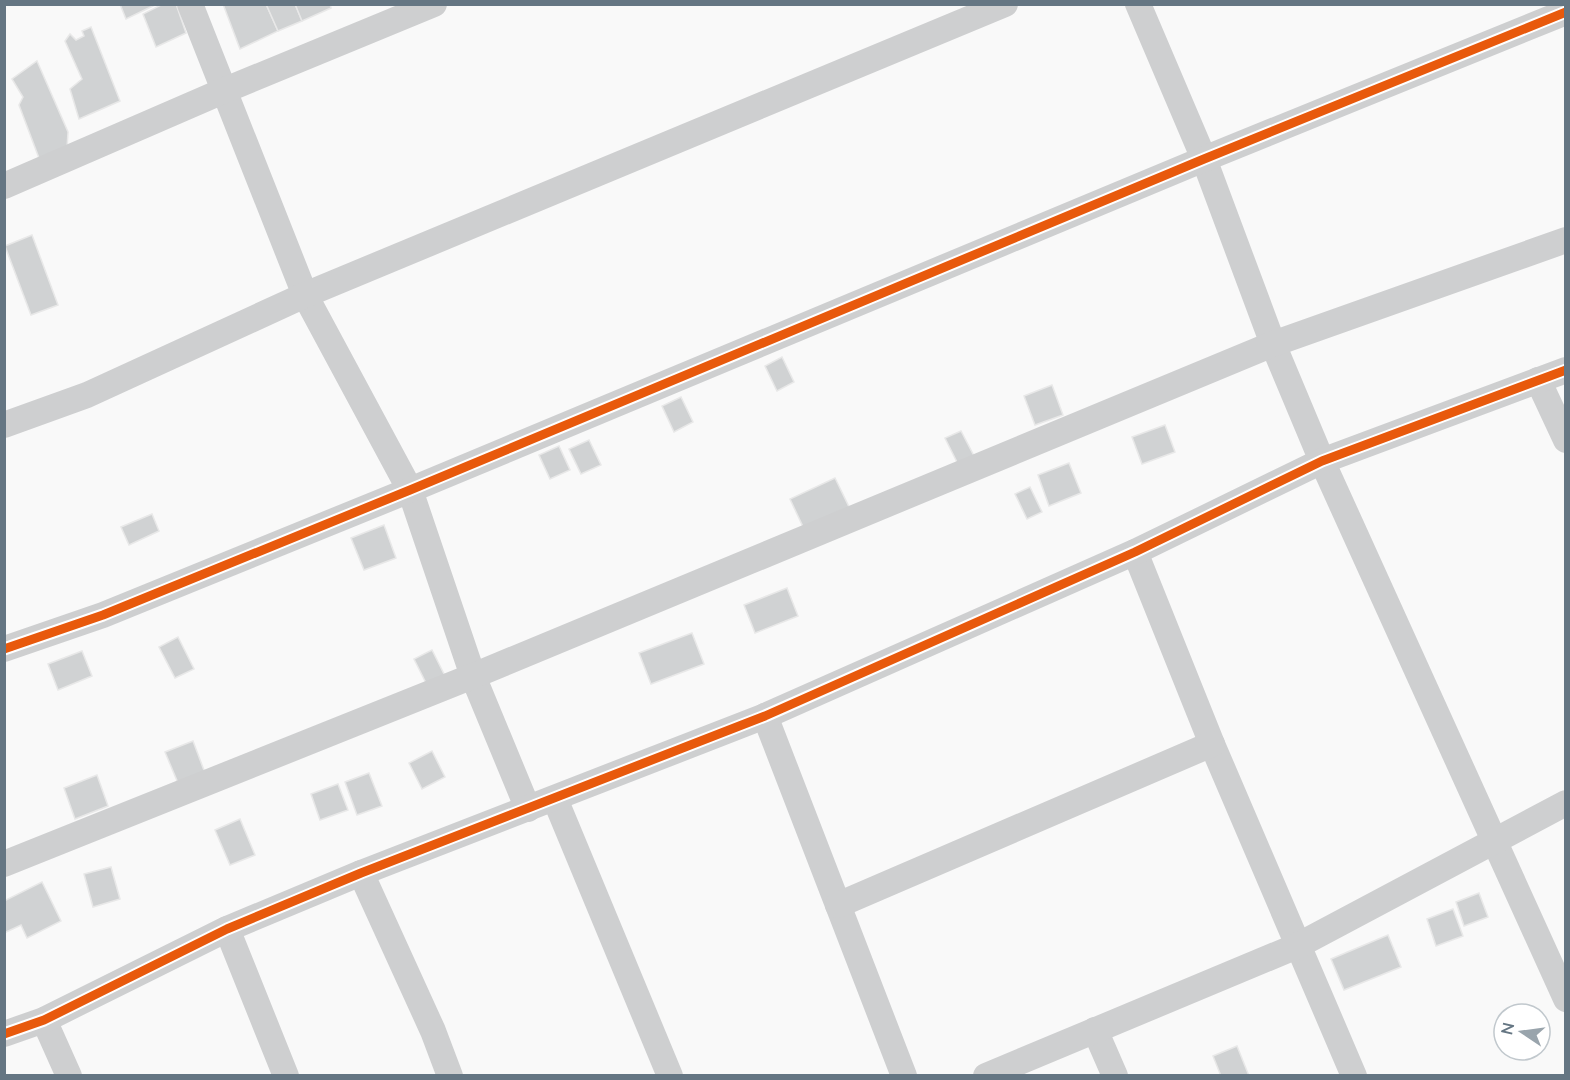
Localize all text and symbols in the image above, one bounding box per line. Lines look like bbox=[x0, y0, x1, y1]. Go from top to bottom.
north arrow bbox=[1492, 1002, 1552, 1062]
text: N bbox=[1496, 1020, 1518, 1037]

